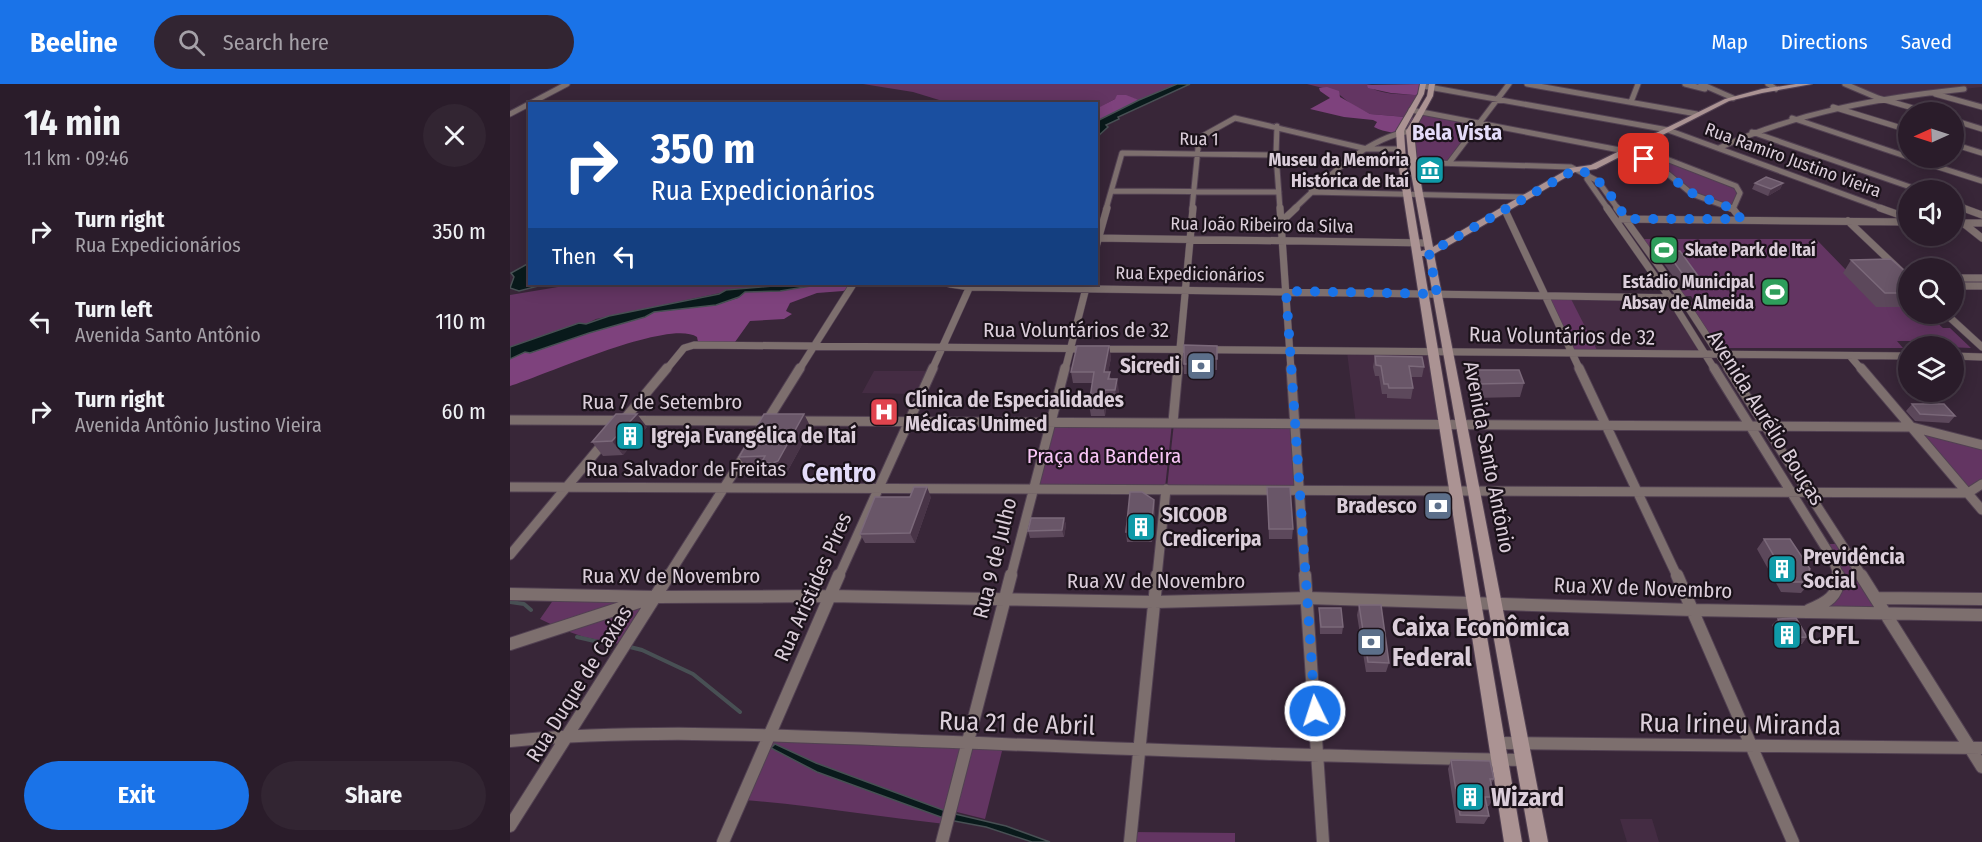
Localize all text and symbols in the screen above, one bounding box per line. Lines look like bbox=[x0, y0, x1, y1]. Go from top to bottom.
search box bbox=[154, 15, 574, 69]
text: Beeline bbox=[30, 26, 118, 59]
icon: search bbox=[175, 26, 208, 59]
text: Search here bbox=[223, 29, 329, 56]
text: Map bbox=[1711, 29, 1748, 55]
text: Directions bbox=[1781, 29, 1868, 55]
text: Saved bbox=[1901, 29, 1952, 55]
text: 14 min bbox=[24, 101, 121, 145]
north arrow bbox=[1898, 102, 1964, 168]
map controls bbox=[1898, 102, 1964, 402]
button: close bbox=[423, 104, 486, 167]
street label: Rua Ramiro Justino Vieira bbox=[1702, 118, 1884, 202]
district label: Bela Vista bbox=[1412, 119, 1502, 146]
text: 350 m bbox=[651, 124, 755, 174]
icon: right bbox=[552, 126, 630, 204]
street label: Rua 1 bbox=[1179, 128, 1219, 150]
pin bbox=[1618, 133, 1669, 184]
icon: arrive bbox=[1627, 142, 1660, 175]
text: 1.1 km · 09:46 bbox=[24, 146, 129, 170]
place label: Museu da Memória Histórica de Itaí bbox=[1268, 149, 1409, 192]
museum icon: Museu da Memória Histórica de Itaí bbox=[1414, 154, 1446, 186]
text: Rua Expedicionários bbox=[651, 175, 875, 207]
button: sound bbox=[1898, 180, 1964, 246]
text: Turn right bbox=[75, 206, 164, 233]
street label: Rua João Ribeiro da Silva bbox=[1170, 212, 1354, 238]
icon: right bbox=[24, 215, 57, 248]
text: 350 m bbox=[432, 218, 486, 245]
text: Rua Expedicionários bbox=[75, 233, 241, 257]
sports icon: Skate Park de Itaí bbox=[1648, 234, 1680, 266]
place label: Skate Park de Itaí bbox=[1685, 239, 1816, 261]
icon: left bbox=[608, 240, 641, 273]
text: Then bbox=[552, 243, 596, 270]
button: search bbox=[1898, 258, 1964, 324]
street label: Rua Expedicionários bbox=[1115, 262, 1265, 286]
place label: Estádio Municipal Absay de Almeida bbox=[1621, 271, 1754, 314]
sports icon: Estádio Municipal Absay de Almeida bbox=[1759, 276, 1791, 308]
text: Turn left bbox=[75, 296, 153, 323]
icon: left bbox=[24, 305, 57, 338]
text: 110 m bbox=[436, 308, 486, 335]
street label: Rua Voluntários de 32 bbox=[983, 317, 1169, 343]
street label: Rua Voluntários de 32 bbox=[1469, 321, 1655, 351]
text: Avenida Santo Antônio bbox=[75, 323, 261, 347]
street label: Avenida Aurélio Bouças bbox=[1702, 326, 1830, 510]
button: layers bbox=[1898, 336, 1964, 402]
bank icon: Sicredi bbox=[1185, 350, 1217, 382]
place label: Sicredi bbox=[1120, 353, 1180, 379]
street label: Avenida Santo Antônio bbox=[1458, 359, 1520, 555]
text: Turn right bbox=[75, 386, 164, 413]
place label: Clínica de Especialidades Médicas Unimed bbox=[905, 387, 1124, 437]
street label: Rua 7 de Setembro bbox=[582, 389, 742, 415]
icon: right bbox=[24, 395, 57, 428]
hospital icon: Clínica de Especialidades Médicas Unimed bbox=[868, 396, 900, 428]
text: 60 m bbox=[442, 398, 486, 425]
text: Avenida Antônio Justino Vieira bbox=[75, 413, 322, 437]
building icon: Igreja Evangélica de Itaí bbox=[614, 420, 646, 452]
place label: Igreja Evangélica de Itaí bbox=[651, 423, 857, 449]
park label: Praça da Bandeira bbox=[1027, 443, 1181, 469]
street label: Rua Salvador de Freitas bbox=[586, 456, 786, 482]
district label: Centro bbox=[802, 457, 876, 489]
bank icon: Bradesco bbox=[1422, 490, 1454, 522]
place label: Bradesco bbox=[1337, 493, 1417, 519]
street label: Rua 9 de Julho bbox=[967, 495, 1023, 621]
place label: SICOOB Crediceripa bbox=[1162, 502, 1262, 552]
street label: Rua Aristides Pires bbox=[769, 508, 857, 666]
building icon: SICOOB Crediceripa bbox=[1125, 511, 1157, 543]
place label: Previdência Social bbox=[1803, 544, 1905, 594]
building icon: Previdência Social bbox=[1766, 553, 1798, 585]
street label: Rua XV de Novembro bbox=[582, 563, 760, 589]
street label: Rua XV de Novembro bbox=[1067, 568, 1245, 594]
street label: Rua XV de Novembro bbox=[1553, 572, 1733, 604]
street label: Rua Duque de Caxias bbox=[520, 601, 638, 767]
place label: Caixa Econômica Federal bbox=[1392, 612, 1570, 673]
building icon: CPFL bbox=[1771, 619, 1803, 651]
place label: CPFL bbox=[1808, 620, 1859, 651]
bank icon: Caixa Econômica Federal bbox=[1355, 626, 1387, 658]
position arrow bbox=[1283, 679, 1347, 743]
street label: Rua 21 de Abril bbox=[938, 705, 1096, 742]
street label: Rua Irineu Miranda bbox=[1639, 707, 1841, 742]
button: Exit bbox=[24, 761, 249, 830]
button: Share bbox=[261, 761, 486, 830]
building icon: Wizard bbox=[1454, 781, 1486, 813]
place label: Wizard bbox=[1491, 782, 1564, 813]

